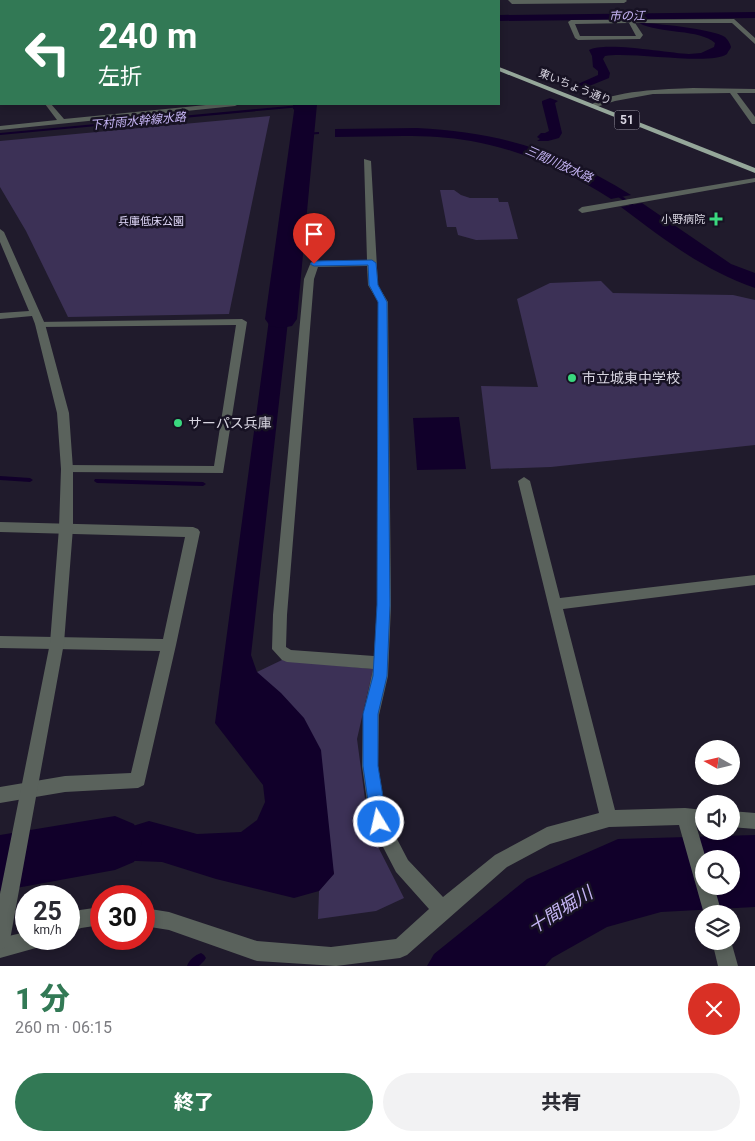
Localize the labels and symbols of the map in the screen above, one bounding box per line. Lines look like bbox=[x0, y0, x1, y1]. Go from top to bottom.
water label: 市の江 bbox=[609, 9, 647, 23]
street label: 東いちょう通り bbox=[537, 67, 613, 107]
water label: 下村雨水幹線水路 bbox=[90, 110, 187, 132]
road number: 51 bbox=[614, 110, 640, 130]
water label: 三間川放水路 bbox=[523, 143, 596, 185]
marker: 小野病院 bbox=[709, 212, 723, 226]
pin bbox=[293, 213, 335, 264]
place label: 小野病院 bbox=[661, 213, 705, 226]
park label: 兵庫低床公園 bbox=[118, 215, 184, 228]
place label: 市立城東中学校 bbox=[582, 370, 680, 386]
marker: 市立城東中学校 bbox=[566, 372, 578, 384]
place label: サーパス兵庫 bbox=[188, 415, 272, 431]
marker: サーパス兵庫 bbox=[172, 417, 184, 429]
north arrow bbox=[695, 740, 740, 785]
position arrow bbox=[352, 795, 404, 847]
water label: 十間堀川 bbox=[524, 881, 598, 938]
speed limit sign: 30 bbox=[90, 885, 155, 950]

